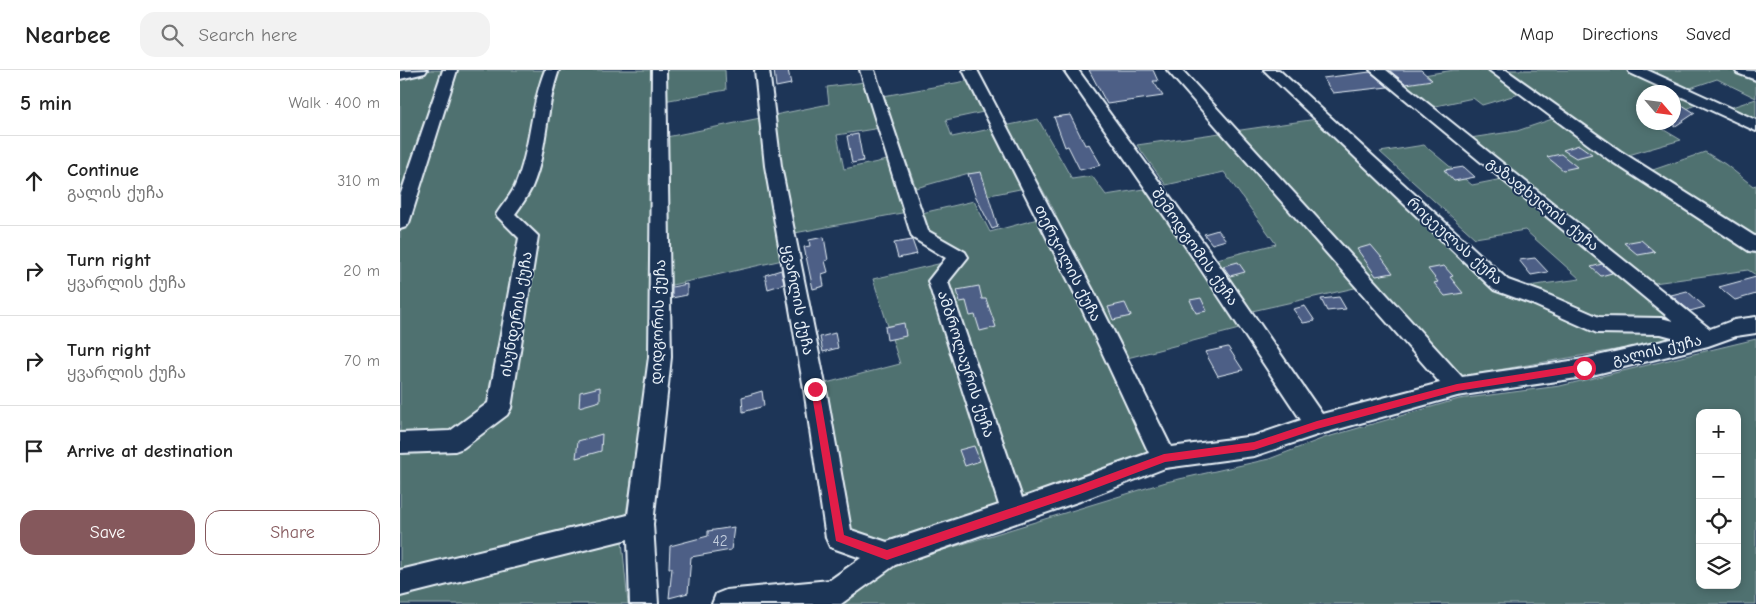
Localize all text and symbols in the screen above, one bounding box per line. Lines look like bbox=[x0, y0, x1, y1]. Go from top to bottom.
search box bbox=[140, 12, 490, 57]
text: Nearbee bbox=[25, 21, 110, 49]
icon: search bbox=[158, 21, 186, 49]
text: Search here bbox=[198, 24, 297, 46]
text: Map bbox=[1520, 24, 1554, 45]
text: Directions bbox=[1582, 24, 1658, 45]
text: Saved bbox=[1686, 24, 1731, 45]
north arrow bbox=[1636, 85, 1681, 130]
text: 5 min bbox=[20, 91, 72, 115]
text: Walk · 400 m bbox=[288, 94, 380, 112]
street label: გაზაფხულის ქუჩა bbox=[1483, 153, 1603, 255]
text: Continue bbox=[67, 159, 139, 181]
icon: ahead bbox=[20, 167, 48, 195]
text: 310 m bbox=[337, 172, 380, 190]
text: გალის ქუჩა bbox=[67, 184, 164, 202]
street label: შემოდგომის ქუჩა bbox=[1148, 185, 1242, 309]
street label: რიცეულას ქუჩა bbox=[1404, 193, 1506, 289]
street label: თერჯოლის ქუჩა bbox=[1031, 202, 1105, 324]
street label: ყვარლის ქუჩა bbox=[779, 243, 817, 357]
text: Turn right bbox=[67, 249, 151, 271]
street label: ისუნდერის ქუჩა bbox=[496, 250, 536, 378]
icon: right bbox=[20, 257, 48, 285]
street label: დიდგორის ქუჩა bbox=[647, 259, 669, 385]
text: 20 m bbox=[343, 262, 380, 280]
text: ყვარლის ქუჩა bbox=[67, 274, 186, 292]
street label: ამბროლაურის ქუჩა bbox=[934, 288, 998, 440]
street label: გალის ქუჩა bbox=[1611, 331, 1703, 369]
text: Turn right bbox=[67, 339, 151, 361]
icon: right bbox=[20, 347, 48, 375]
text: 70 m bbox=[344, 352, 380, 370]
route start bbox=[1573, 357, 1596, 380]
text: ყვარლის ქუჩა bbox=[67, 364, 186, 382]
route end bbox=[804, 378, 827, 401]
map controls bbox=[1696, 409, 1741, 589]
button: + bbox=[1696, 409, 1741, 454]
icon: arrive bbox=[20, 437, 48, 465]
text: Arrive at destination bbox=[67, 440, 233, 462]
button: − bbox=[1696, 454, 1741, 499]
button: locate bbox=[1696, 499, 1741, 544]
button: Save bbox=[20, 510, 195, 555]
button: Share bbox=[205, 510, 380, 555]
house number: 42 bbox=[712, 532, 728, 550]
button: layers bbox=[1696, 544, 1741, 589]

